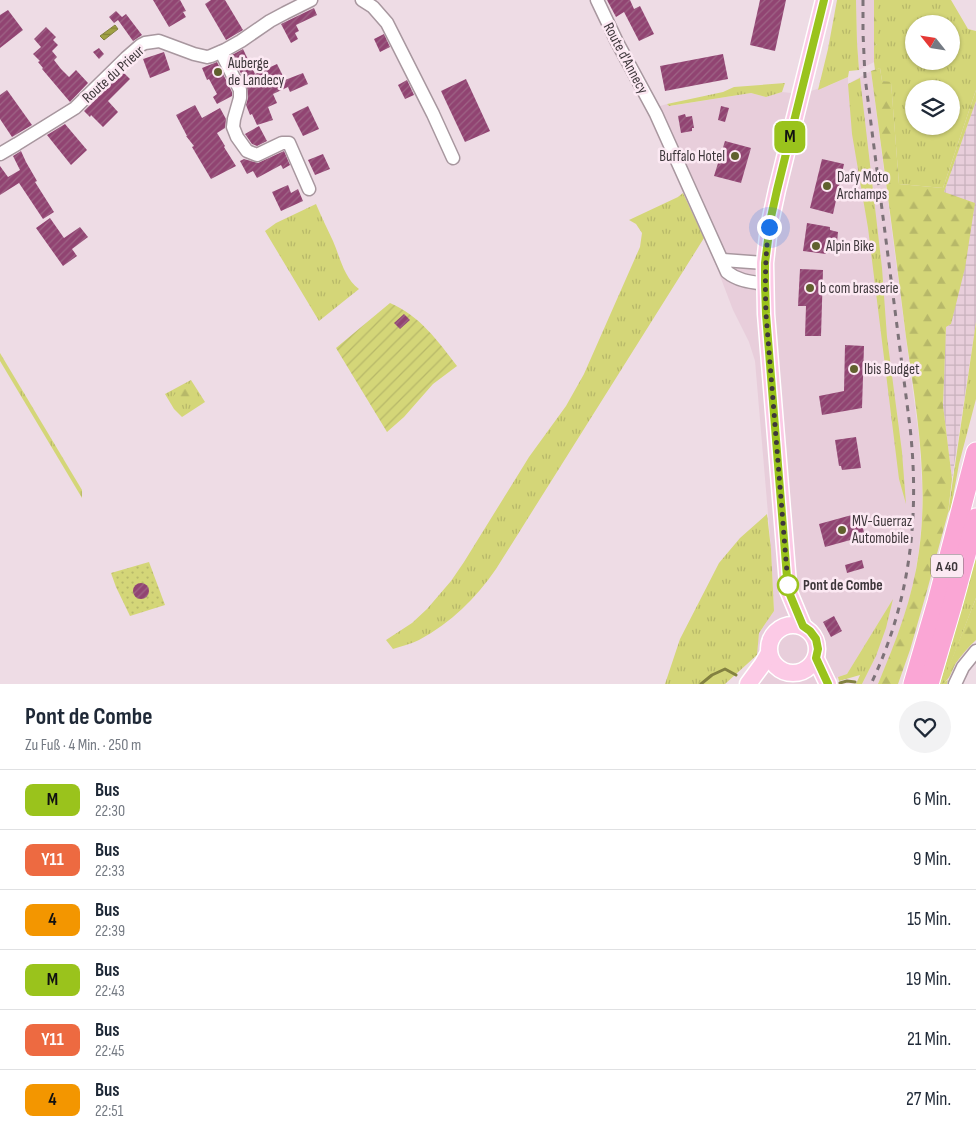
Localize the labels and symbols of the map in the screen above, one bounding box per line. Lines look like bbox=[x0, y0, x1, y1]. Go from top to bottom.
north arrow bbox=[905, 15, 960, 70]
street label: Route d'Annecy bbox=[599, 19, 652, 97]
street label: Route du Prieur bbox=[78, 41, 149, 107]
place label: Auberge de Landecy bbox=[227, 54, 285, 90]
marker: Auberge de Landecy bbox=[212, 66, 224, 78]
line badge: M bbox=[774, 121, 806, 153]
place label: Buffalo Hotel bbox=[659, 147, 725, 166]
marker: Buffalo Hotel bbox=[729, 150, 741, 162]
place label: Dafy Moto Archamps bbox=[836, 168, 889, 204]
marker: Dafy Moto Archamps bbox=[821, 180, 833, 192]
your location bbox=[757, 215, 782, 240]
place label: Alpin Bike bbox=[825, 237, 874, 256]
marker: Alpin Bike bbox=[810, 240, 822, 252]
place label: b com brasserie bbox=[820, 279, 899, 298]
marker: b com brasserie bbox=[804, 282, 816, 294]
place label: Ibis Budget bbox=[864, 360, 920, 379]
marker: Ibis Budget bbox=[848, 363, 860, 375]
place label: MV-Guerraz Automobile bbox=[851, 512, 913, 548]
marker: MV-Guerraz Automobile bbox=[836, 524, 848, 536]
road number: A 40 bbox=[931, 554, 963, 578]
marker: Pont de Combe bbox=[777, 574, 799, 596]
place label: Pont de Combe bbox=[803, 576, 883, 595]

